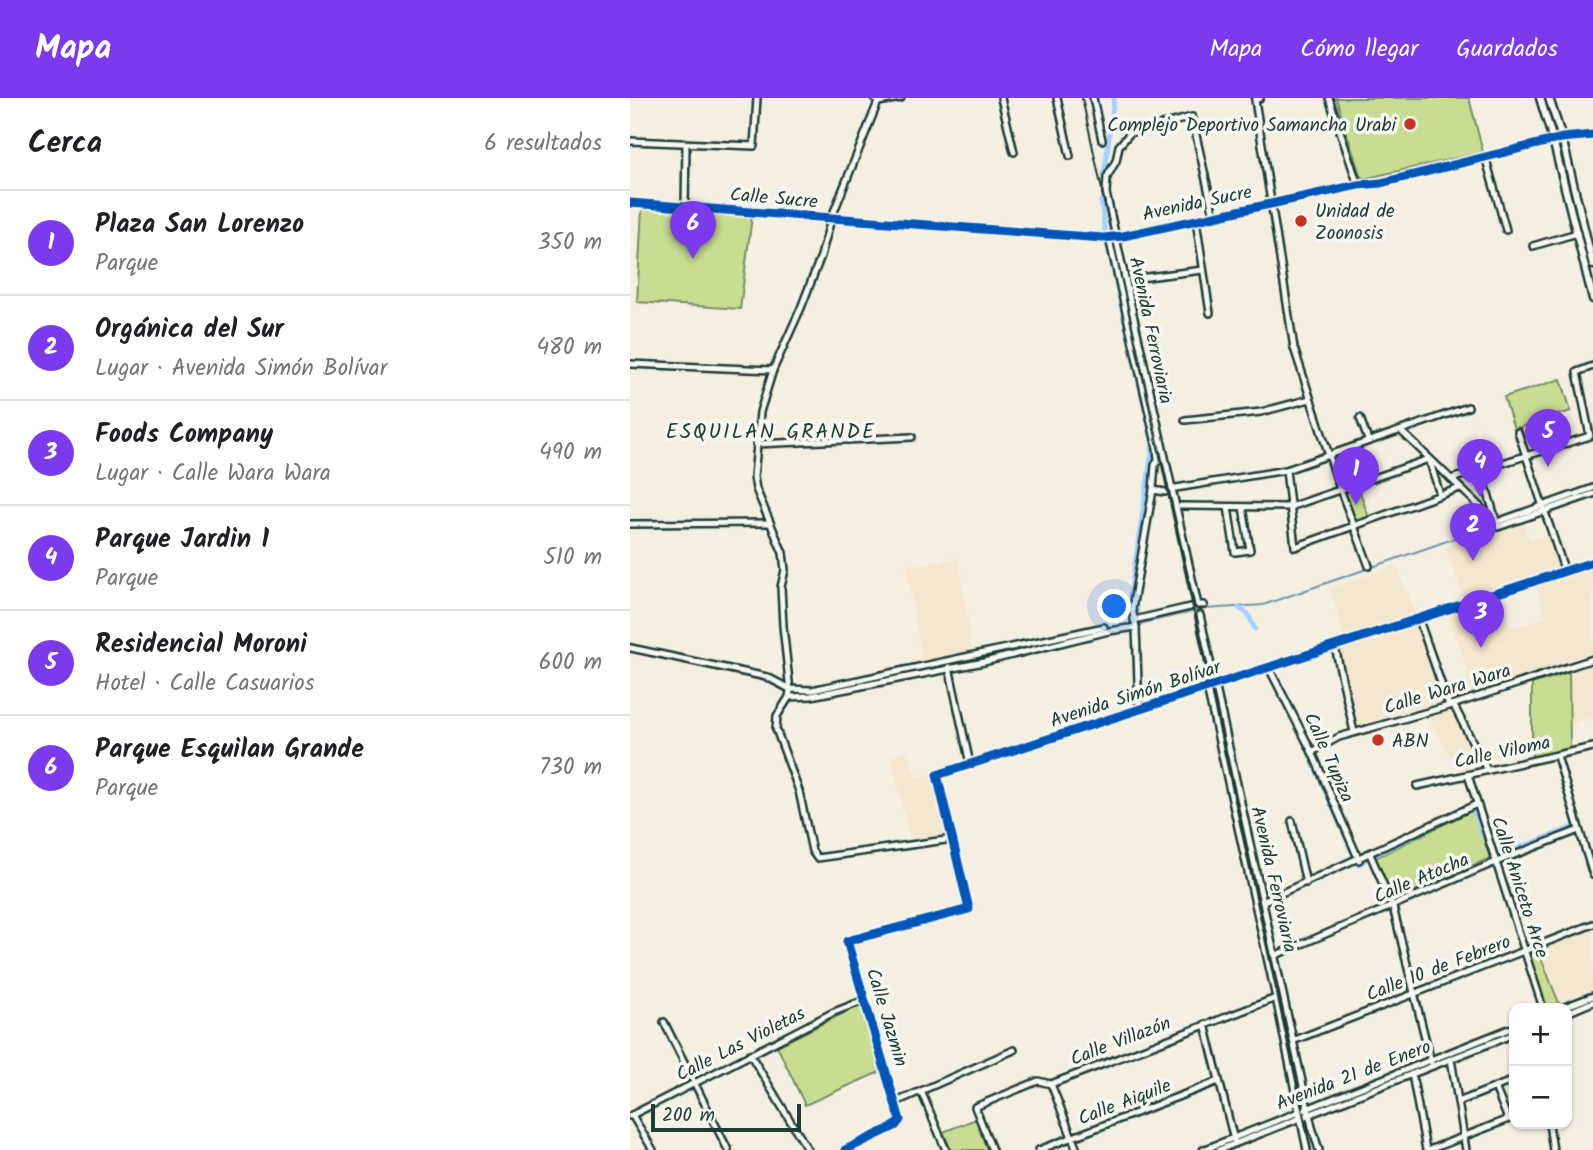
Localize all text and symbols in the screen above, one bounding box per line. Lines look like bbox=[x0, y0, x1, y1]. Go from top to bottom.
text: Mapa bbox=[35, 23, 111, 76]
text: Mapa bbox=[1209, 30, 1262, 69]
text: Cómo llegar bbox=[1300, 30, 1418, 69]
text: Guardados bbox=[1456, 30, 1558, 69]
place label: Complejo Deportivo Samancha Urabi bbox=[1107, 111, 1397, 141]
marker: Complejo Deportivo Samancha Urabi bbox=[1402, 116, 1418, 132]
text: Cerca bbox=[28, 120, 102, 168]
text: 6 resultados bbox=[484, 126, 602, 162]
street label: Avenida Sucre bbox=[1140, 178, 1255, 230]
street label: Calle Sucre bbox=[729, 180, 820, 218]
place label: Unidad de Zoonosis bbox=[1315, 197, 1395, 249]
pin: 6 bbox=[670, 201, 716, 259]
text: Plaza San Lorenzo bbox=[95, 204, 304, 246]
marker: Unidad de Zoonosis bbox=[1293, 213, 1309, 229]
text: 1 bbox=[48, 225, 54, 261]
text: 350 m bbox=[537, 225, 602, 261]
text: Parque bbox=[95, 246, 158, 282]
street label: Avenida Ferroviaria bbox=[1120, 254, 1180, 407]
text: Orgánica del Sur bbox=[95, 309, 284, 351]
text: 2 bbox=[44, 330, 58, 366]
text: 480 m bbox=[536, 330, 602, 366]
text: Lugar · Avenida Simón Bolívar bbox=[95, 351, 387, 387]
pin: 5 bbox=[1525, 409, 1571, 467]
text: Foods Company bbox=[95, 414, 273, 456]
district label: ESQUILAN GRANDE bbox=[666, 416, 876, 449]
text: 3 bbox=[45, 435, 57, 471]
text: 490 m bbox=[539, 435, 602, 471]
pin: 4 bbox=[1457, 439, 1503, 497]
pin: 1 bbox=[1333, 447, 1379, 505]
text: Lugar · Calle Wara Wara bbox=[95, 456, 331, 492]
pin: 2 bbox=[1450, 503, 1496, 561]
text: Parque Jardin 1 bbox=[95, 519, 269, 561]
text: 4 bbox=[45, 540, 57, 576]
text: 510 m bbox=[543, 540, 602, 576]
text: Parque bbox=[95, 561, 158, 597]
your location bbox=[1097, 589, 1131, 623]
pin: 3 bbox=[1458, 590, 1504, 648]
text: Residencial Moroni bbox=[95, 624, 307, 666]
text: 5 bbox=[45, 645, 57, 681]
text: 600 m bbox=[539, 645, 602, 681]
street label: Avenida Simón Bolívar bbox=[1046, 653, 1226, 737]
street label: Calle Wara Wara bbox=[1380, 656, 1515, 723]
text: Hotel · Calle Casuarios bbox=[95, 666, 315, 702]
street label: Calle Tupiza bbox=[1295, 708, 1361, 808]
place label: ABN bbox=[1392, 727, 1429, 757]
street label: Calle Viloma bbox=[1452, 728, 1553, 778]
text: Parque Esquilan Grande bbox=[95, 729, 364, 771]
marker: ABN bbox=[1370, 732, 1386, 748]
text: 6 bbox=[45, 750, 57, 786]
text: 730 m bbox=[539, 750, 602, 786]
text: Parque bbox=[95, 771, 158, 807]
street label: Avenida Ferroviaria bbox=[1242, 803, 1304, 956]
street label: Calle Aniceto Arce bbox=[1482, 813, 1556, 963]
street label: Calle Atocha bbox=[1370, 845, 1474, 912]
street label: Calle 10 de Febrero bbox=[1362, 927, 1515, 1010]
street label: Calle Jazmin bbox=[857, 965, 915, 1071]
street label: Calle Las Violetas bbox=[671, 999, 811, 1090]
map controls bbox=[1509, 1003, 1572, 1129]
button: + bbox=[1509, 1003, 1572, 1066]
street label: Calle Villazón bbox=[1066, 1009, 1175, 1075]
street label: Avenida 21 de Enero bbox=[1272, 1033, 1436, 1119]
button: − bbox=[1509, 1066, 1572, 1129]
street label: Calle Aiquile bbox=[1074, 1071, 1176, 1134]
scale bar bbox=[651, 1101, 802, 1133]
text: 200 m bbox=[662, 1101, 715, 1131]

